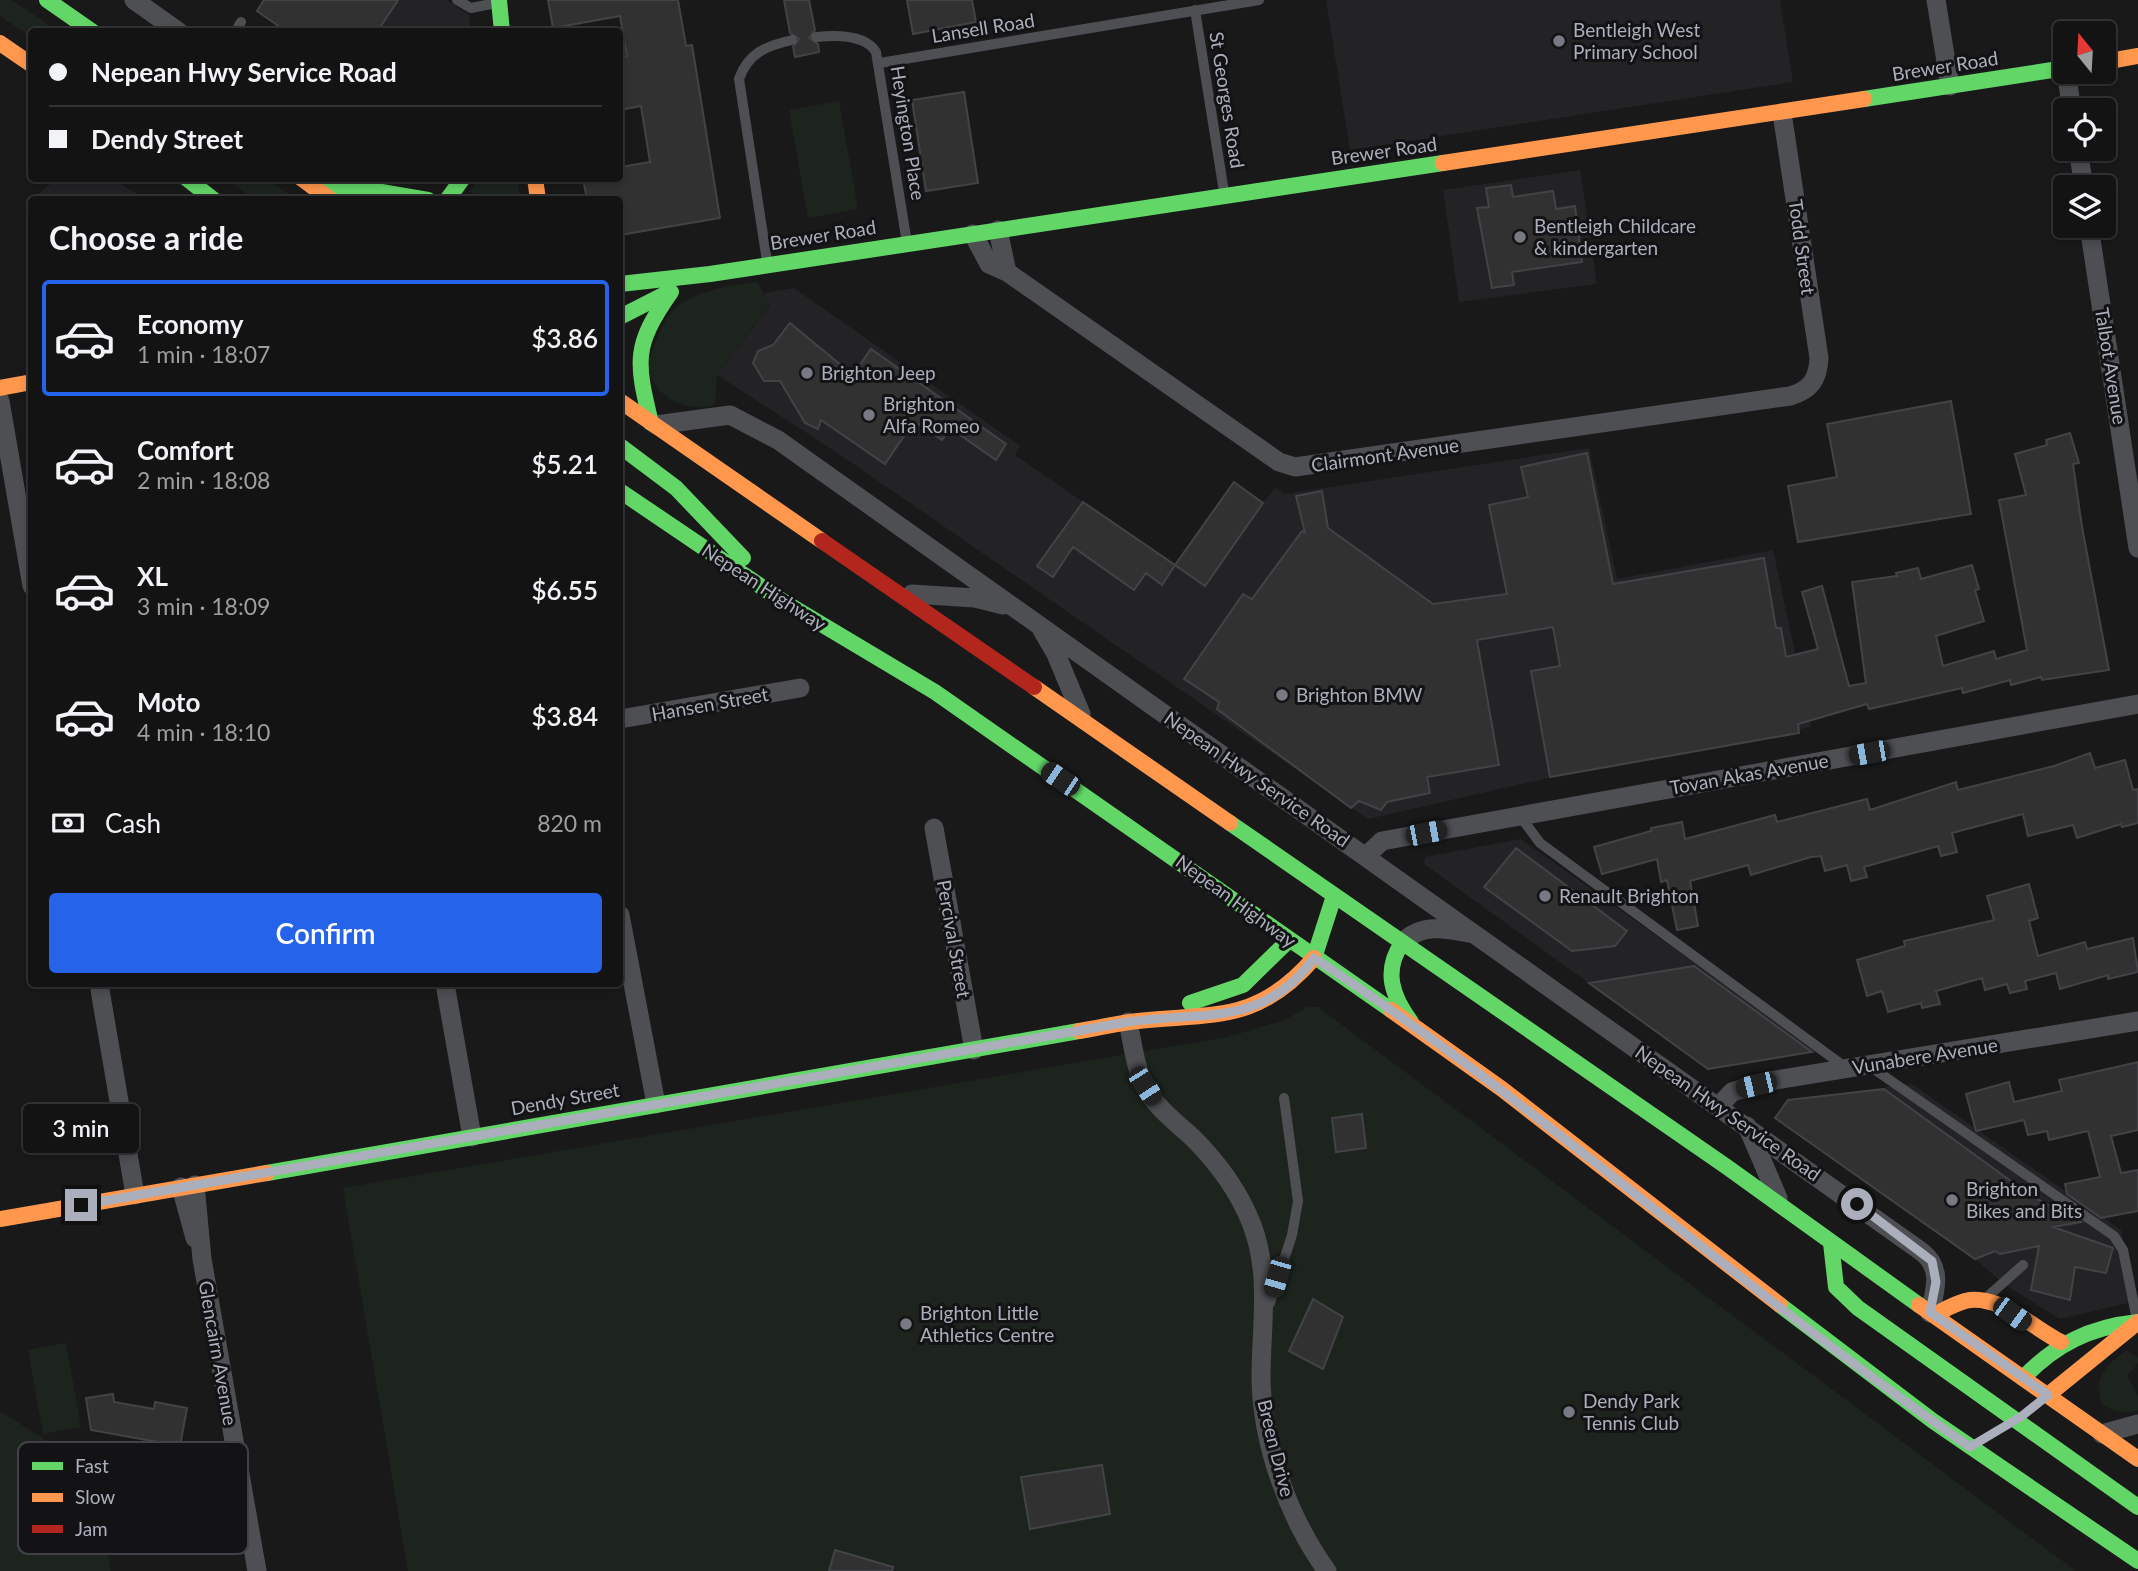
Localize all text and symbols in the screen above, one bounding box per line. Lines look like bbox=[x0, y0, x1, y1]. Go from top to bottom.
street label: Lansell Road bbox=[930, 8, 1036, 47]
place label: Bentleigh West Primary School bbox=[1573, 18, 1700, 63]
north arrow bbox=[2053, 21, 2116, 84]
map controls bbox=[2053, 21, 2116, 238]
street label: St Georges Road bbox=[1205, 30, 1250, 170]
marker: Bentleigh West Primary School bbox=[1551, 33, 1567, 49]
street label: Brewer Road bbox=[1890, 46, 2000, 85]
text: Nepean Hwy Service Road bbox=[91, 56, 397, 88]
street label: Heyington Place bbox=[886, 64, 930, 202]
button: locate bbox=[2053, 98, 2116, 161]
text: Dendy Street bbox=[91, 123, 243, 155]
street label: Brewer Road bbox=[1329, 132, 1438, 169]
button: layers bbox=[2053, 175, 2116, 238]
street label: Todd Street bbox=[1784, 198, 1821, 296]
place label: Bentleigh Childcare & kindergarten bbox=[1534, 214, 1696, 259]
street label: Brewer Road bbox=[768, 215, 878, 254]
text: Choose a ride bbox=[49, 218, 243, 257]
marker: Bentleigh Childcare & kindergarten bbox=[1512, 229, 1528, 245]
street label: Talbot Avenue bbox=[2091, 306, 2132, 426]
icon: car bbox=[53, 307, 116, 370]
text: Economy bbox=[137, 308, 243, 340]
text: $3.86 bbox=[532, 322, 598, 354]
text: 1 min · 18:07 bbox=[137, 340, 270, 368]
place label: Brighton Jeep bbox=[821, 361, 936, 384]
marker: Brighton Jeep bbox=[799, 365, 815, 381]
place label: Brighton Alfa Romeo bbox=[883, 392, 980, 437]
marker: Brighton Alfa Romeo bbox=[861, 407, 877, 423]
icon: car bbox=[53, 433, 116, 496]
street label: Clairmont Avenue bbox=[1310, 433, 1460, 476]
text: Comfort bbox=[137, 434, 234, 466]
text: $5.21 bbox=[532, 448, 598, 480]
text: 2 min · 18:08 bbox=[137, 466, 270, 494]
street label: Nepean Highway bbox=[698, 538, 831, 635]
icon: car bbox=[53, 559, 116, 622]
text: XL bbox=[137, 560, 168, 592]
text: $6.55 bbox=[532, 574, 598, 606]
text: 3 min · 18:09 bbox=[137, 592, 270, 620]
street label: Hansen Street bbox=[650, 682, 770, 725]
place label: Brighton BMW bbox=[1296, 683, 1423, 706]
icon: car bbox=[53, 685, 116, 748]
text: Moto bbox=[137, 686, 200, 718]
marker: Brighton BMW bbox=[1274, 687, 1290, 703]
text: $3.84 bbox=[532, 700, 598, 732]
street label: Nepean Hwy Service Road bbox=[1160, 706, 1354, 851]
text: 4 min · 18:10 bbox=[137, 718, 270, 746]
car bbox=[1847, 739, 1892, 767]
street label: Tovan Akas Avenue bbox=[1668, 748, 1830, 799]
car bbox=[1037, 759, 1084, 799]
icon: cash bbox=[49, 804, 87, 842]
text: Cash bbox=[105, 807, 161, 839]
text: 820 m bbox=[537, 809, 602, 837]
car bbox=[1404, 819, 1449, 847]
street label: Nepean Highway bbox=[1172, 849, 1301, 952]
street label: Percival Street bbox=[933, 878, 976, 1000]
place label: Renault Brighton bbox=[1559, 884, 1699, 907]
marker: Renault Brighton bbox=[1537, 888, 1553, 904]
button: Confirm bbox=[49, 893, 602, 973]
street label: Vunabere Avenue bbox=[1851, 1033, 1999, 1078]
street label: Nepean Hwy Service Road bbox=[1631, 1040, 1825, 1185]
car bbox=[1125, 1063, 1166, 1109]
car bbox=[1734, 1070, 1779, 1100]
street label: Dendy Street bbox=[509, 1078, 621, 1119]
callout: 3 min bbox=[23, 1104, 139, 1152]
text: 3 min bbox=[53, 1114, 109, 1142]
place label: Brighton Bikes and Bits bbox=[1966, 1177, 2082, 1222]
route start bbox=[1841, 1188, 1873, 1220]
route end bbox=[65, 1189, 97, 1221]
marker: Brighton Bikes and Bits bbox=[1944, 1192, 1960, 1208]
car bbox=[1262, 1254, 1293, 1300]
street label: Glencairn Avenue bbox=[194, 1279, 243, 1427]
car bbox=[1989, 1293, 2036, 1335]
place label: Brighton Little Athletics Centre bbox=[920, 1301, 1054, 1346]
marker: Brighton Little Athletics Centre bbox=[898, 1316, 914, 1332]
place label: Dendy Park Tennis Club bbox=[1583, 1389, 1680, 1434]
street label: Breen Drive bbox=[1253, 1397, 1300, 1499]
marker: Dendy Park Tennis Club bbox=[1561, 1404, 1577, 1420]
legend bbox=[18, 1442, 248, 1554]
text: Fast bbox=[75, 1454, 109, 1477]
text: Slow bbox=[75, 1485, 115, 1508]
text: Jam bbox=[75, 1517, 108, 1540]

